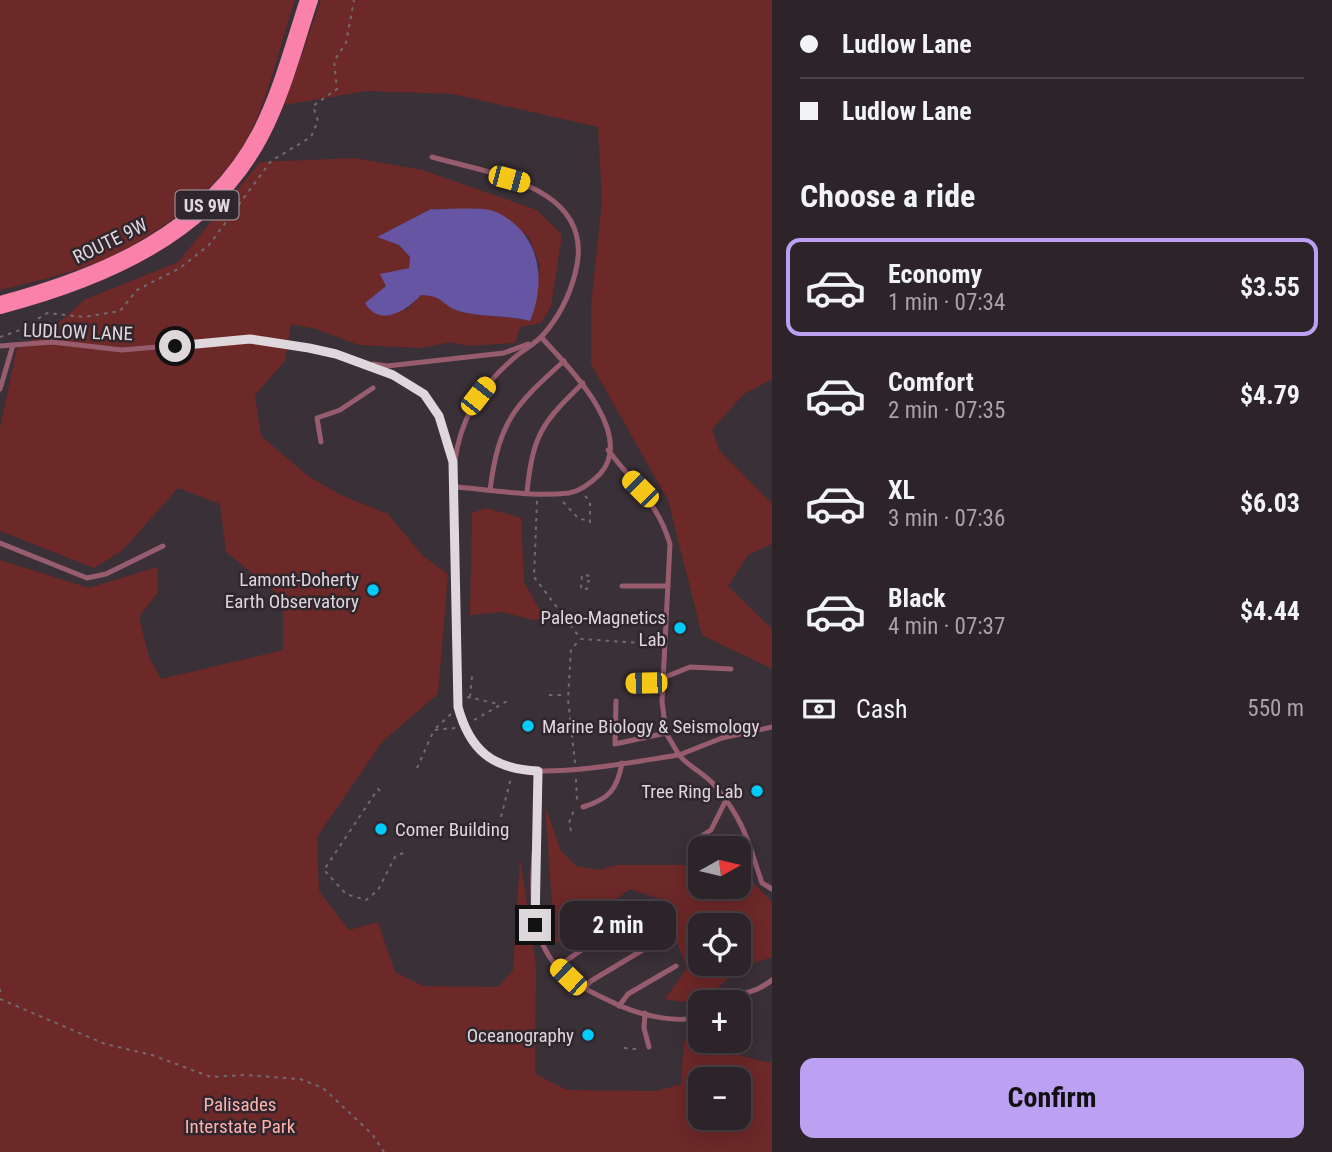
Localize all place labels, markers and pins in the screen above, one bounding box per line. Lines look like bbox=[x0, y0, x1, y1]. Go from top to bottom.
place label: Lamont-Doherty Earth Observatory bbox=[225, 568, 359, 613]
marker: Lamont-Doherty Earth Observatory bbox=[365, 582, 381, 598]
place label: Paleo-Magnetics Lab bbox=[541, 606, 666, 651]
marker: Paleo-Magnetics Lab bbox=[672, 620, 688, 636]
place label: Marine Biology & Seismology bbox=[542, 715, 759, 738]
marker: Marine Biology & Seismology bbox=[520, 718, 536, 734]
place label: Tree Ring Lab bbox=[641, 780, 743, 803]
marker: Tree Ring Lab bbox=[749, 783, 765, 799]
place label: Comer Building bbox=[395, 818, 509, 841]
marker: Comer Building bbox=[373, 821, 389, 837]
place label: Oceanography bbox=[467, 1024, 574, 1047]
marker: Oceanography bbox=[580, 1027, 596, 1043]

